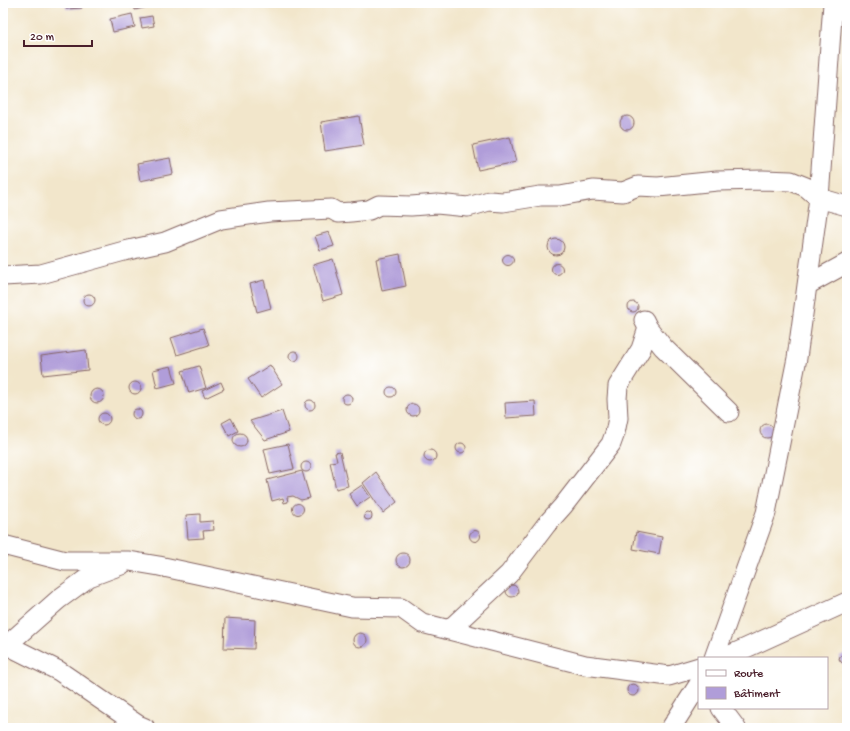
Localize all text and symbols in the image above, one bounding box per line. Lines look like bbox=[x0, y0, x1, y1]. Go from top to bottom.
scale bar bbox=[24, 22, 92, 48]
text: 20 m bbox=[30, 31, 55, 45]
legend bbox=[698, 657, 828, 709]
text: Route bbox=[734, 668, 764, 682]
text: Bâtiment bbox=[733, 688, 781, 702]

